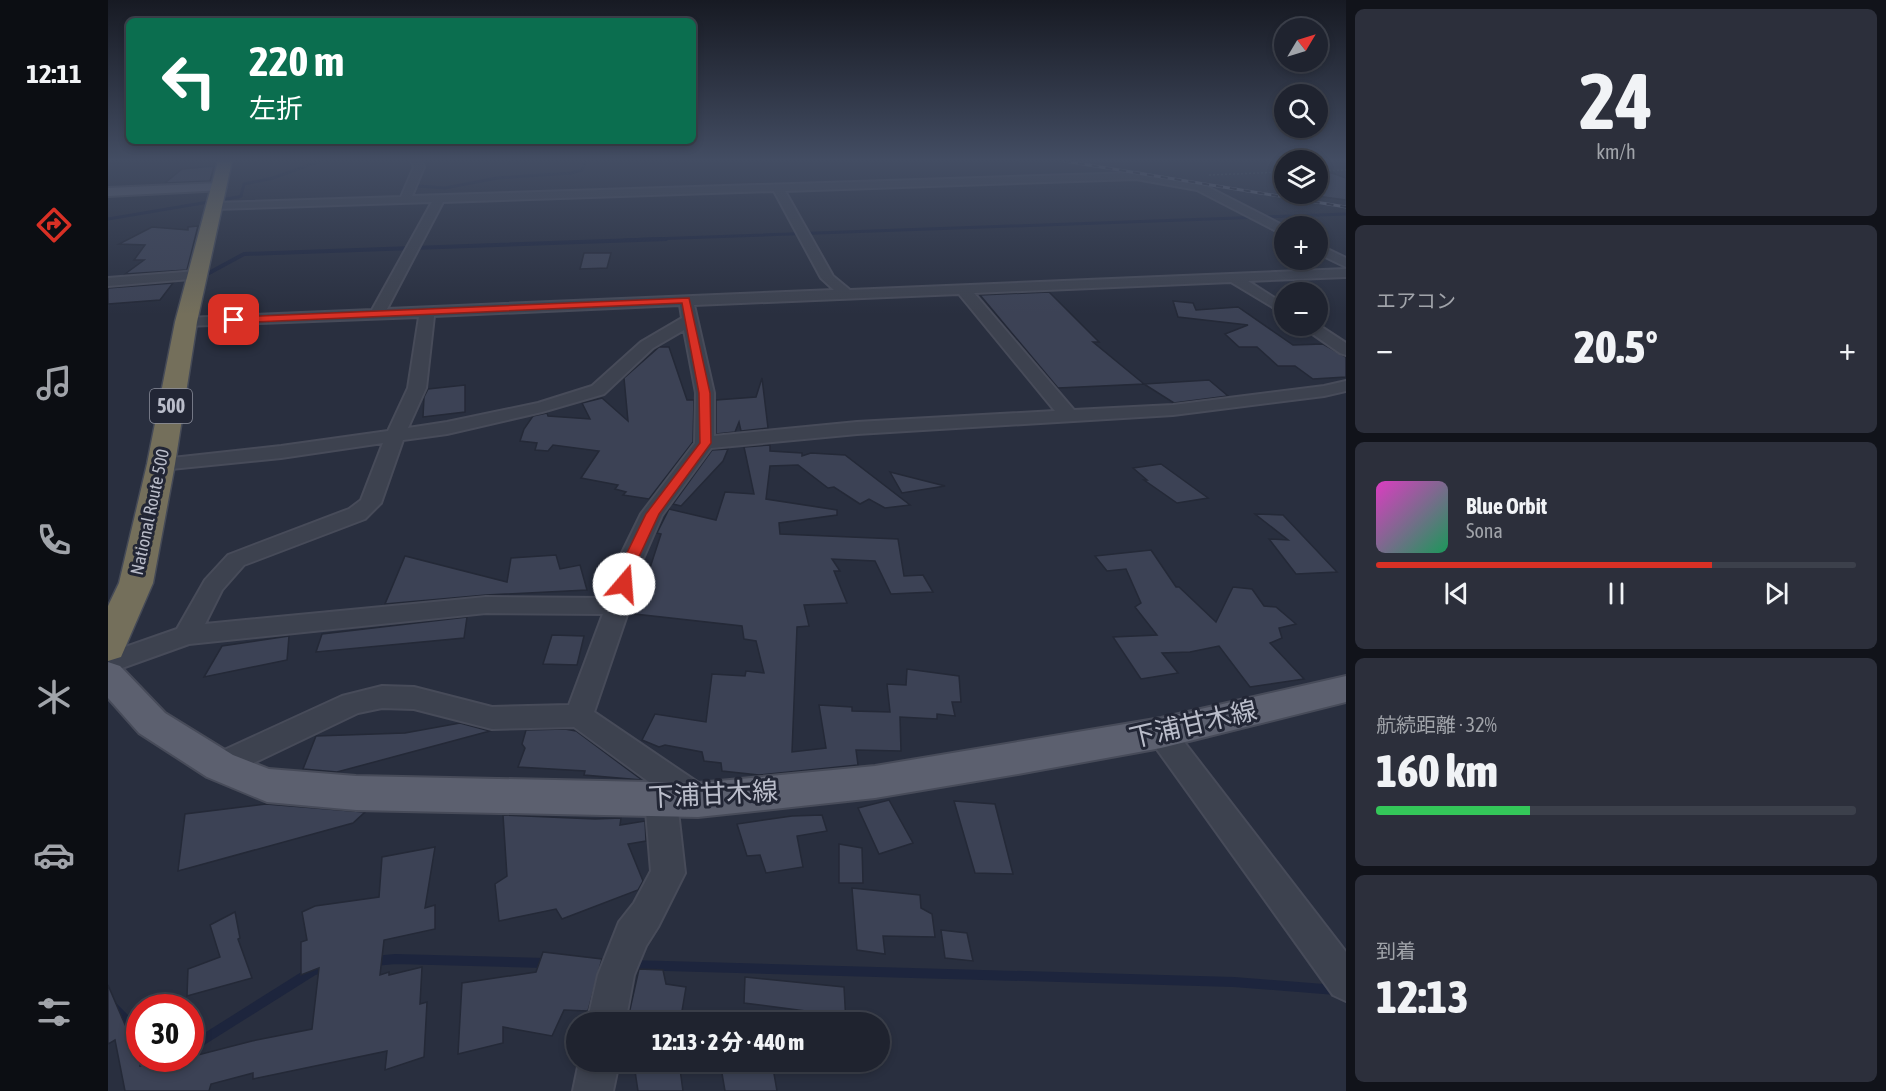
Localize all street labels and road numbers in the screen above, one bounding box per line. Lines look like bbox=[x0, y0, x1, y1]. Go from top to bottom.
road number: 500 bbox=[150, 389, 192, 423]
street label: National Route 500 bbox=[126, 447, 173, 577]
street label: 下浦甘木線 bbox=[1126, 695, 1260, 753]
street label: 下浦甘木線 bbox=[647, 776, 779, 812]

